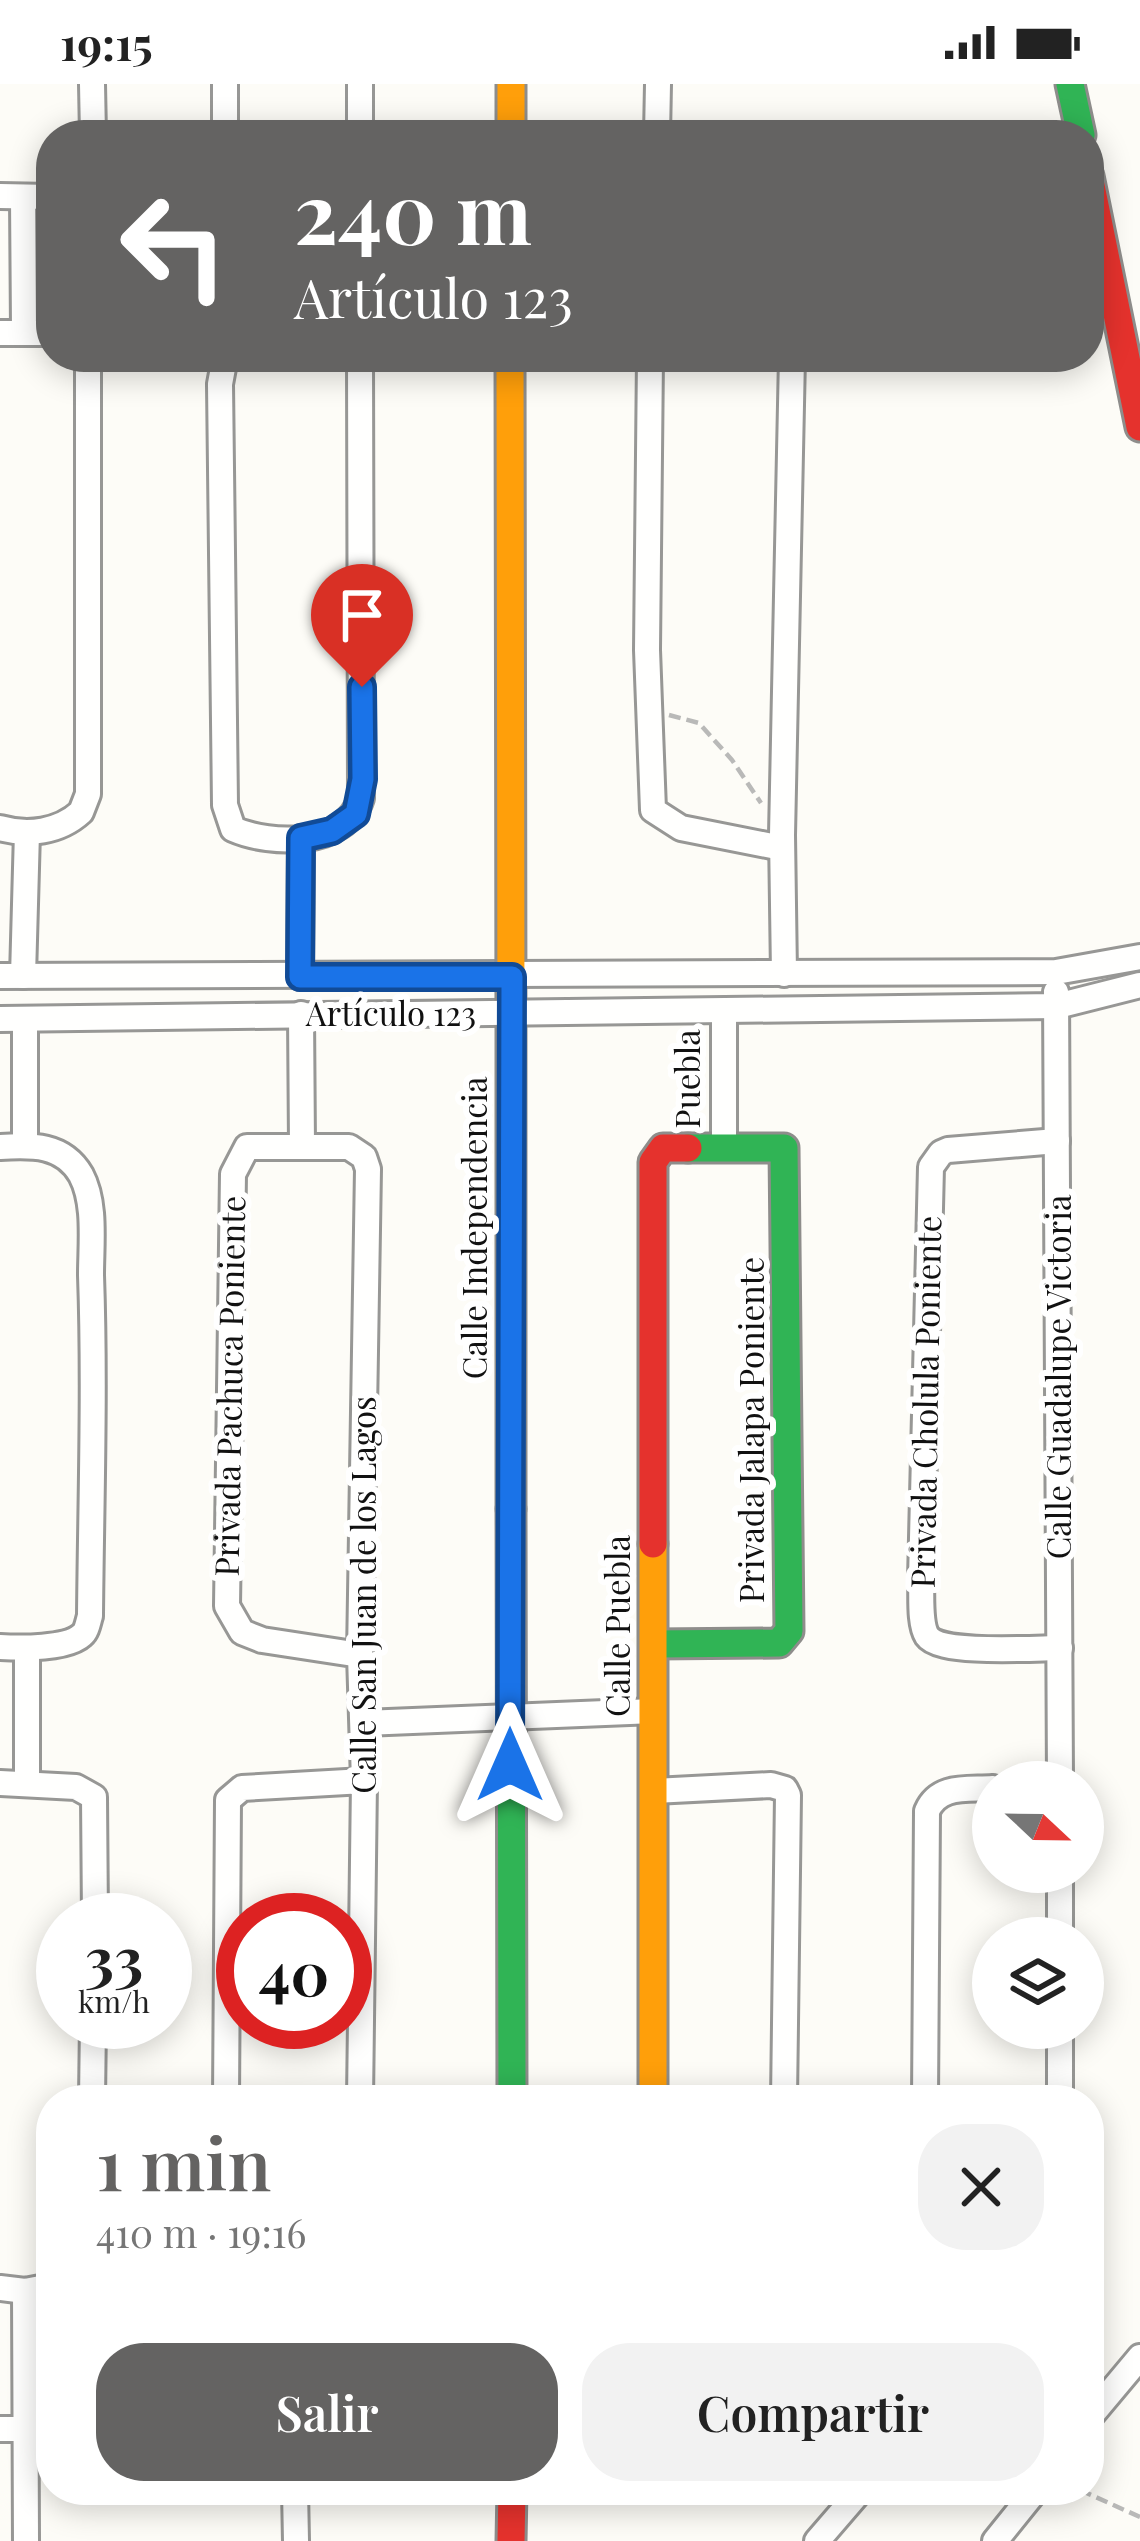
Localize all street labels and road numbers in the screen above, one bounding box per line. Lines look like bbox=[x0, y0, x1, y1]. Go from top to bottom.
street label: Artículo 123 bbox=[305, 990, 476, 1034]
street label: Puebla bbox=[664, 1029, 708, 1129]
street label: Calle Independencia bbox=[451, 1076, 495, 1379]
street label: Calle Guadalupe Victoria bbox=[1035, 1194, 1079, 1559]
street label: Privada Pachuca Poniente bbox=[203, 1195, 253, 1577]
street label: Privada Cholula Poniente bbox=[899, 1215, 949, 1589]
street label: Privada Jalapa Poniente bbox=[728, 1257, 772, 1603]
street label: Calle San Juan de los Lagos bbox=[340, 1396, 384, 1794]
street label: Calle Puebla bbox=[594, 1534, 638, 1717]

